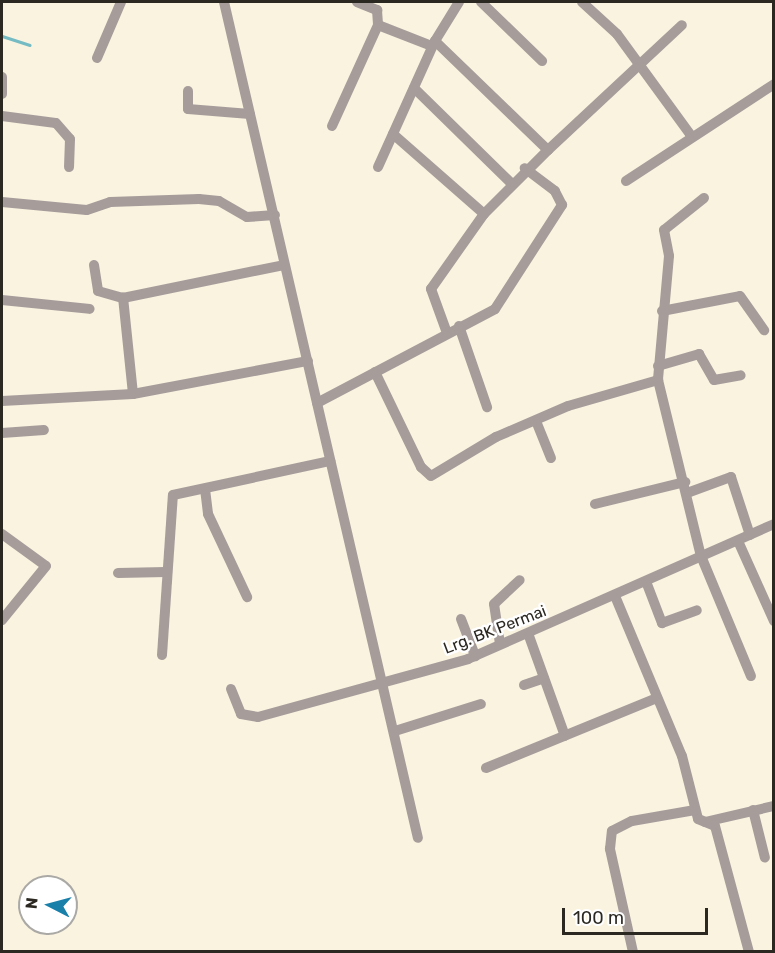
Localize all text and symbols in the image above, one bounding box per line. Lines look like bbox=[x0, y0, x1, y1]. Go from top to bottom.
street label: Lrg. BK Permai bbox=[441, 602, 549, 658]
north arrow bbox=[18, 875, 78, 935]
scale bar bbox=[565, 896, 710, 934]
text: N bbox=[22, 897, 42, 910]
text: 100 m bbox=[573, 907, 624, 929]

